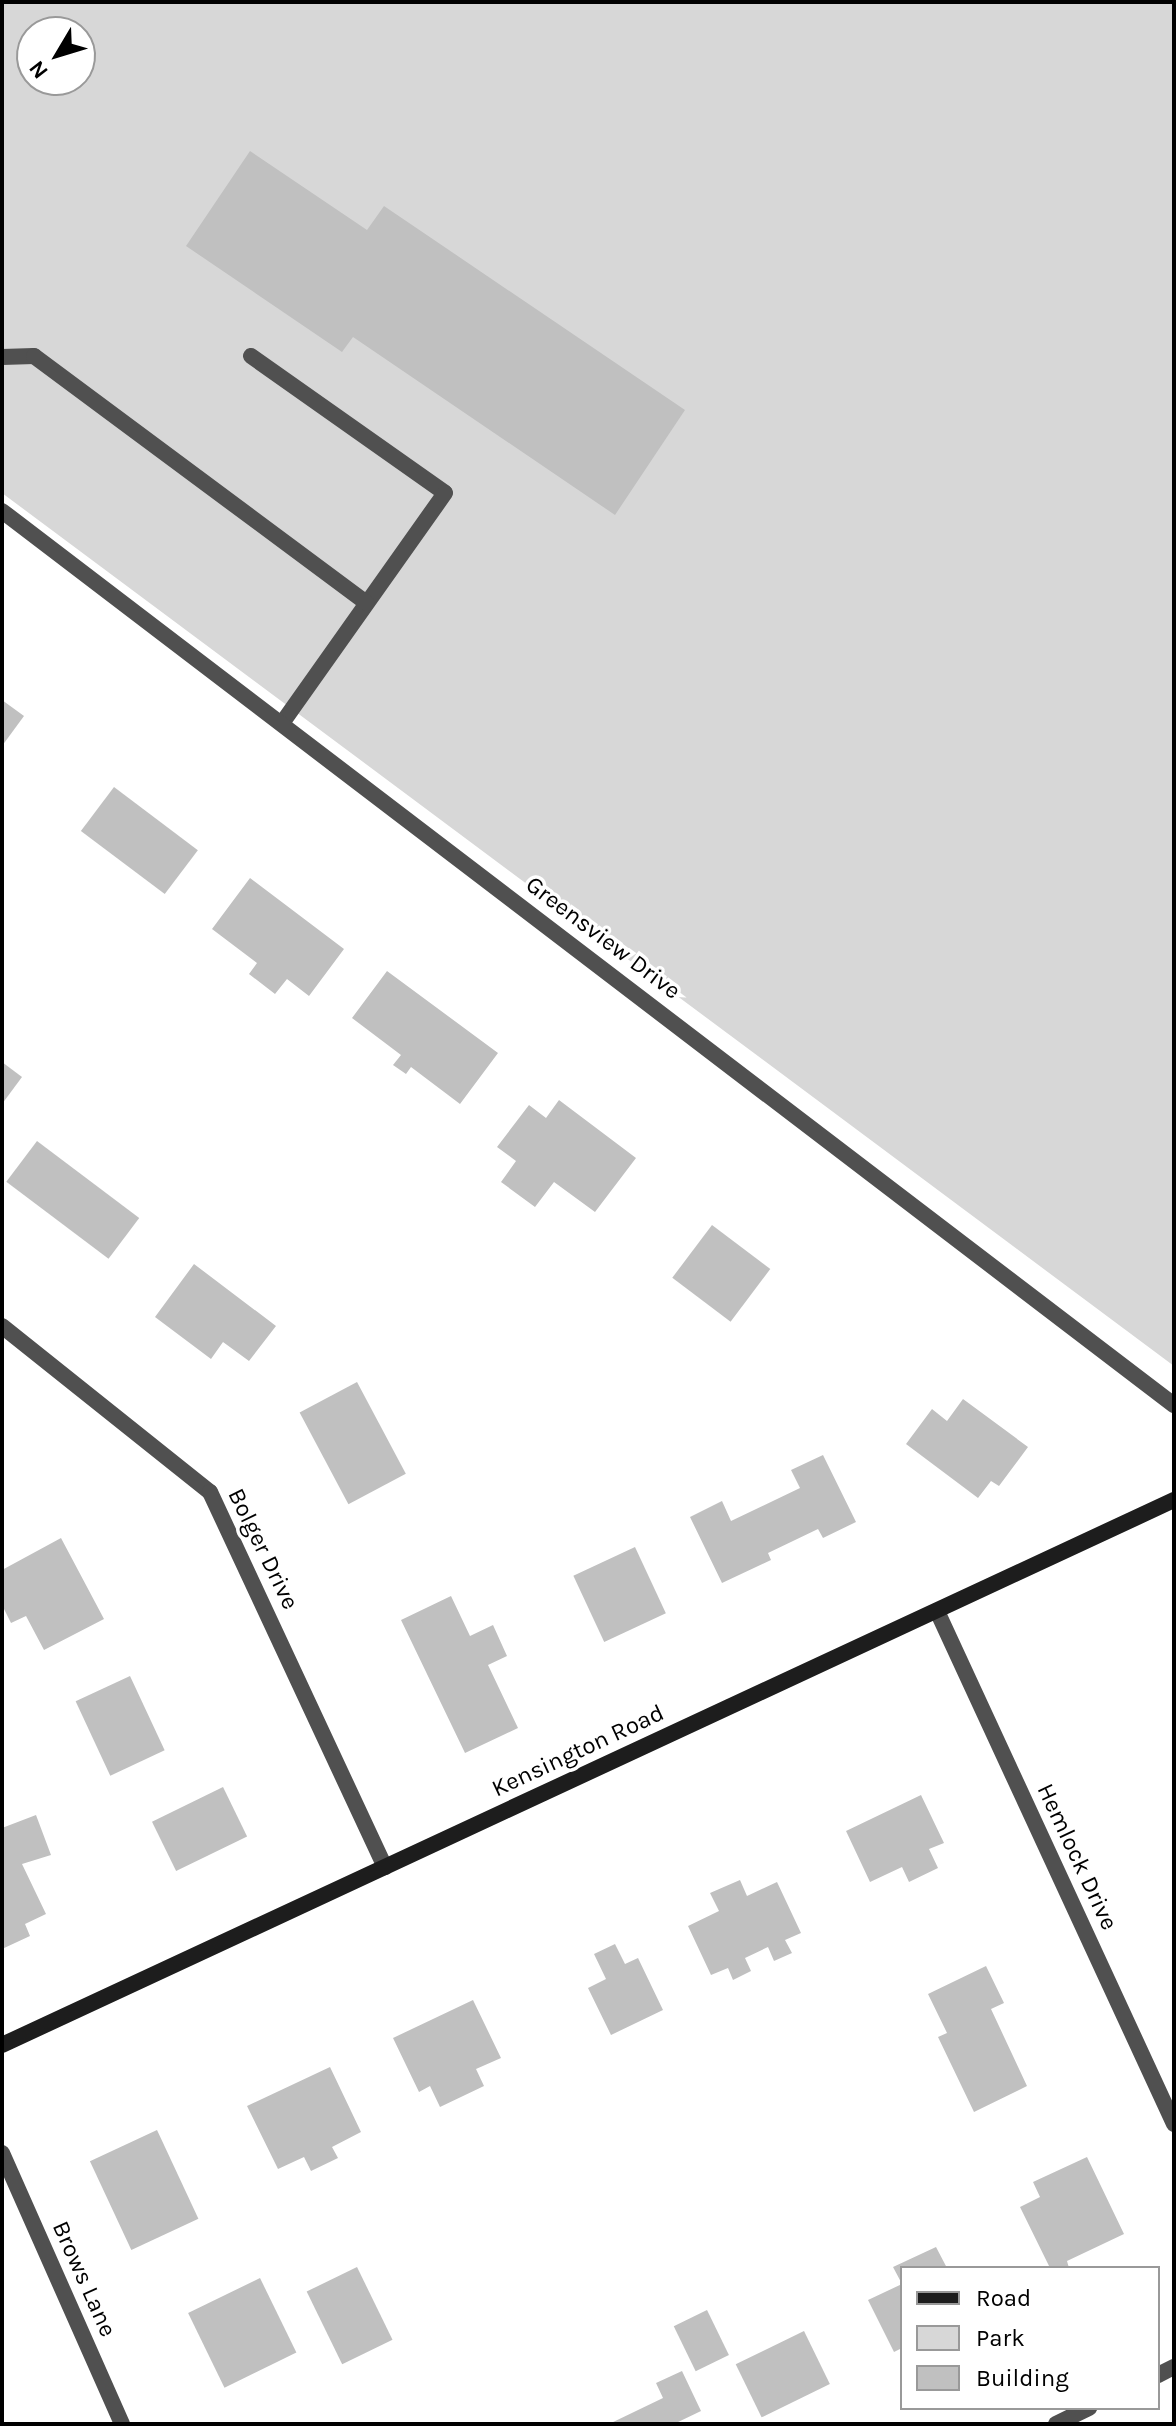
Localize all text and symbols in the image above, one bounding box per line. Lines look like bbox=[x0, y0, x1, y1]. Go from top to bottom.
north arrow bbox=[16, 16, 96, 96]
text: N bbox=[24, 55, 54, 84]
street label: Greensview Drive bbox=[520, 870, 686, 1006]
street label: Bolger Drive bbox=[221, 1484, 305, 1614]
street label: Kensington Road bbox=[487, 1698, 669, 1804]
street label: Hemlock Drive bbox=[1030, 1779, 1124, 1935]
street label: Brows Lane bbox=[46, 2217, 122, 2341]
legend bbox=[900, 2266, 1160, 2410]
text: Road bbox=[976, 2284, 1031, 2312]
text: Park bbox=[976, 2324, 1025, 2352]
text: Building bbox=[976, 2364, 1069, 2392]

